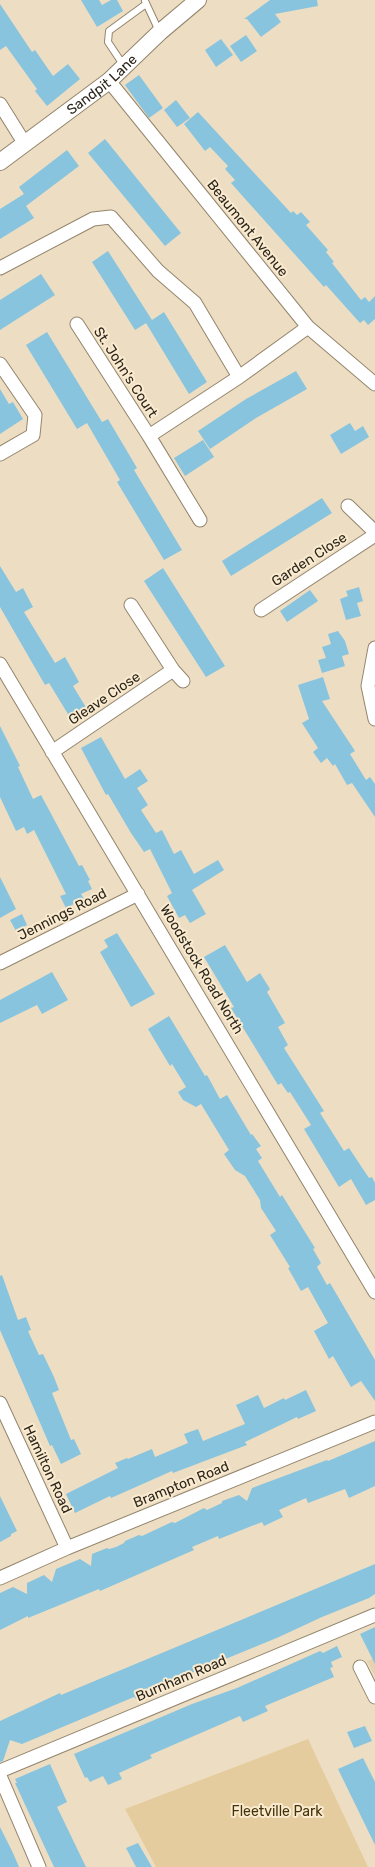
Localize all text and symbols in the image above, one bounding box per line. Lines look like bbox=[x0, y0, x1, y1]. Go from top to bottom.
street label: Sandpit Lane bbox=[63, 51, 141, 118]
street label: Beaumont Avenue bbox=[203, 176, 292, 280]
street label: St. John's Court bbox=[90, 324, 161, 421]
street label: Garden Close bbox=[268, 529, 350, 590]
street label: Gleave Close bbox=[65, 668, 144, 729]
street label: Jennings Road bbox=[15, 885, 110, 944]
street label: Woodstock Road North bbox=[156, 901, 247, 1037]
street label: Hamilton Road bbox=[20, 1422, 75, 1516]
street label: Brampton Road bbox=[131, 1458, 231, 1511]
street label: Burnham Road bbox=[133, 1652, 229, 1705]
park label: Fleetville Park bbox=[231, 1803, 323, 1820]

